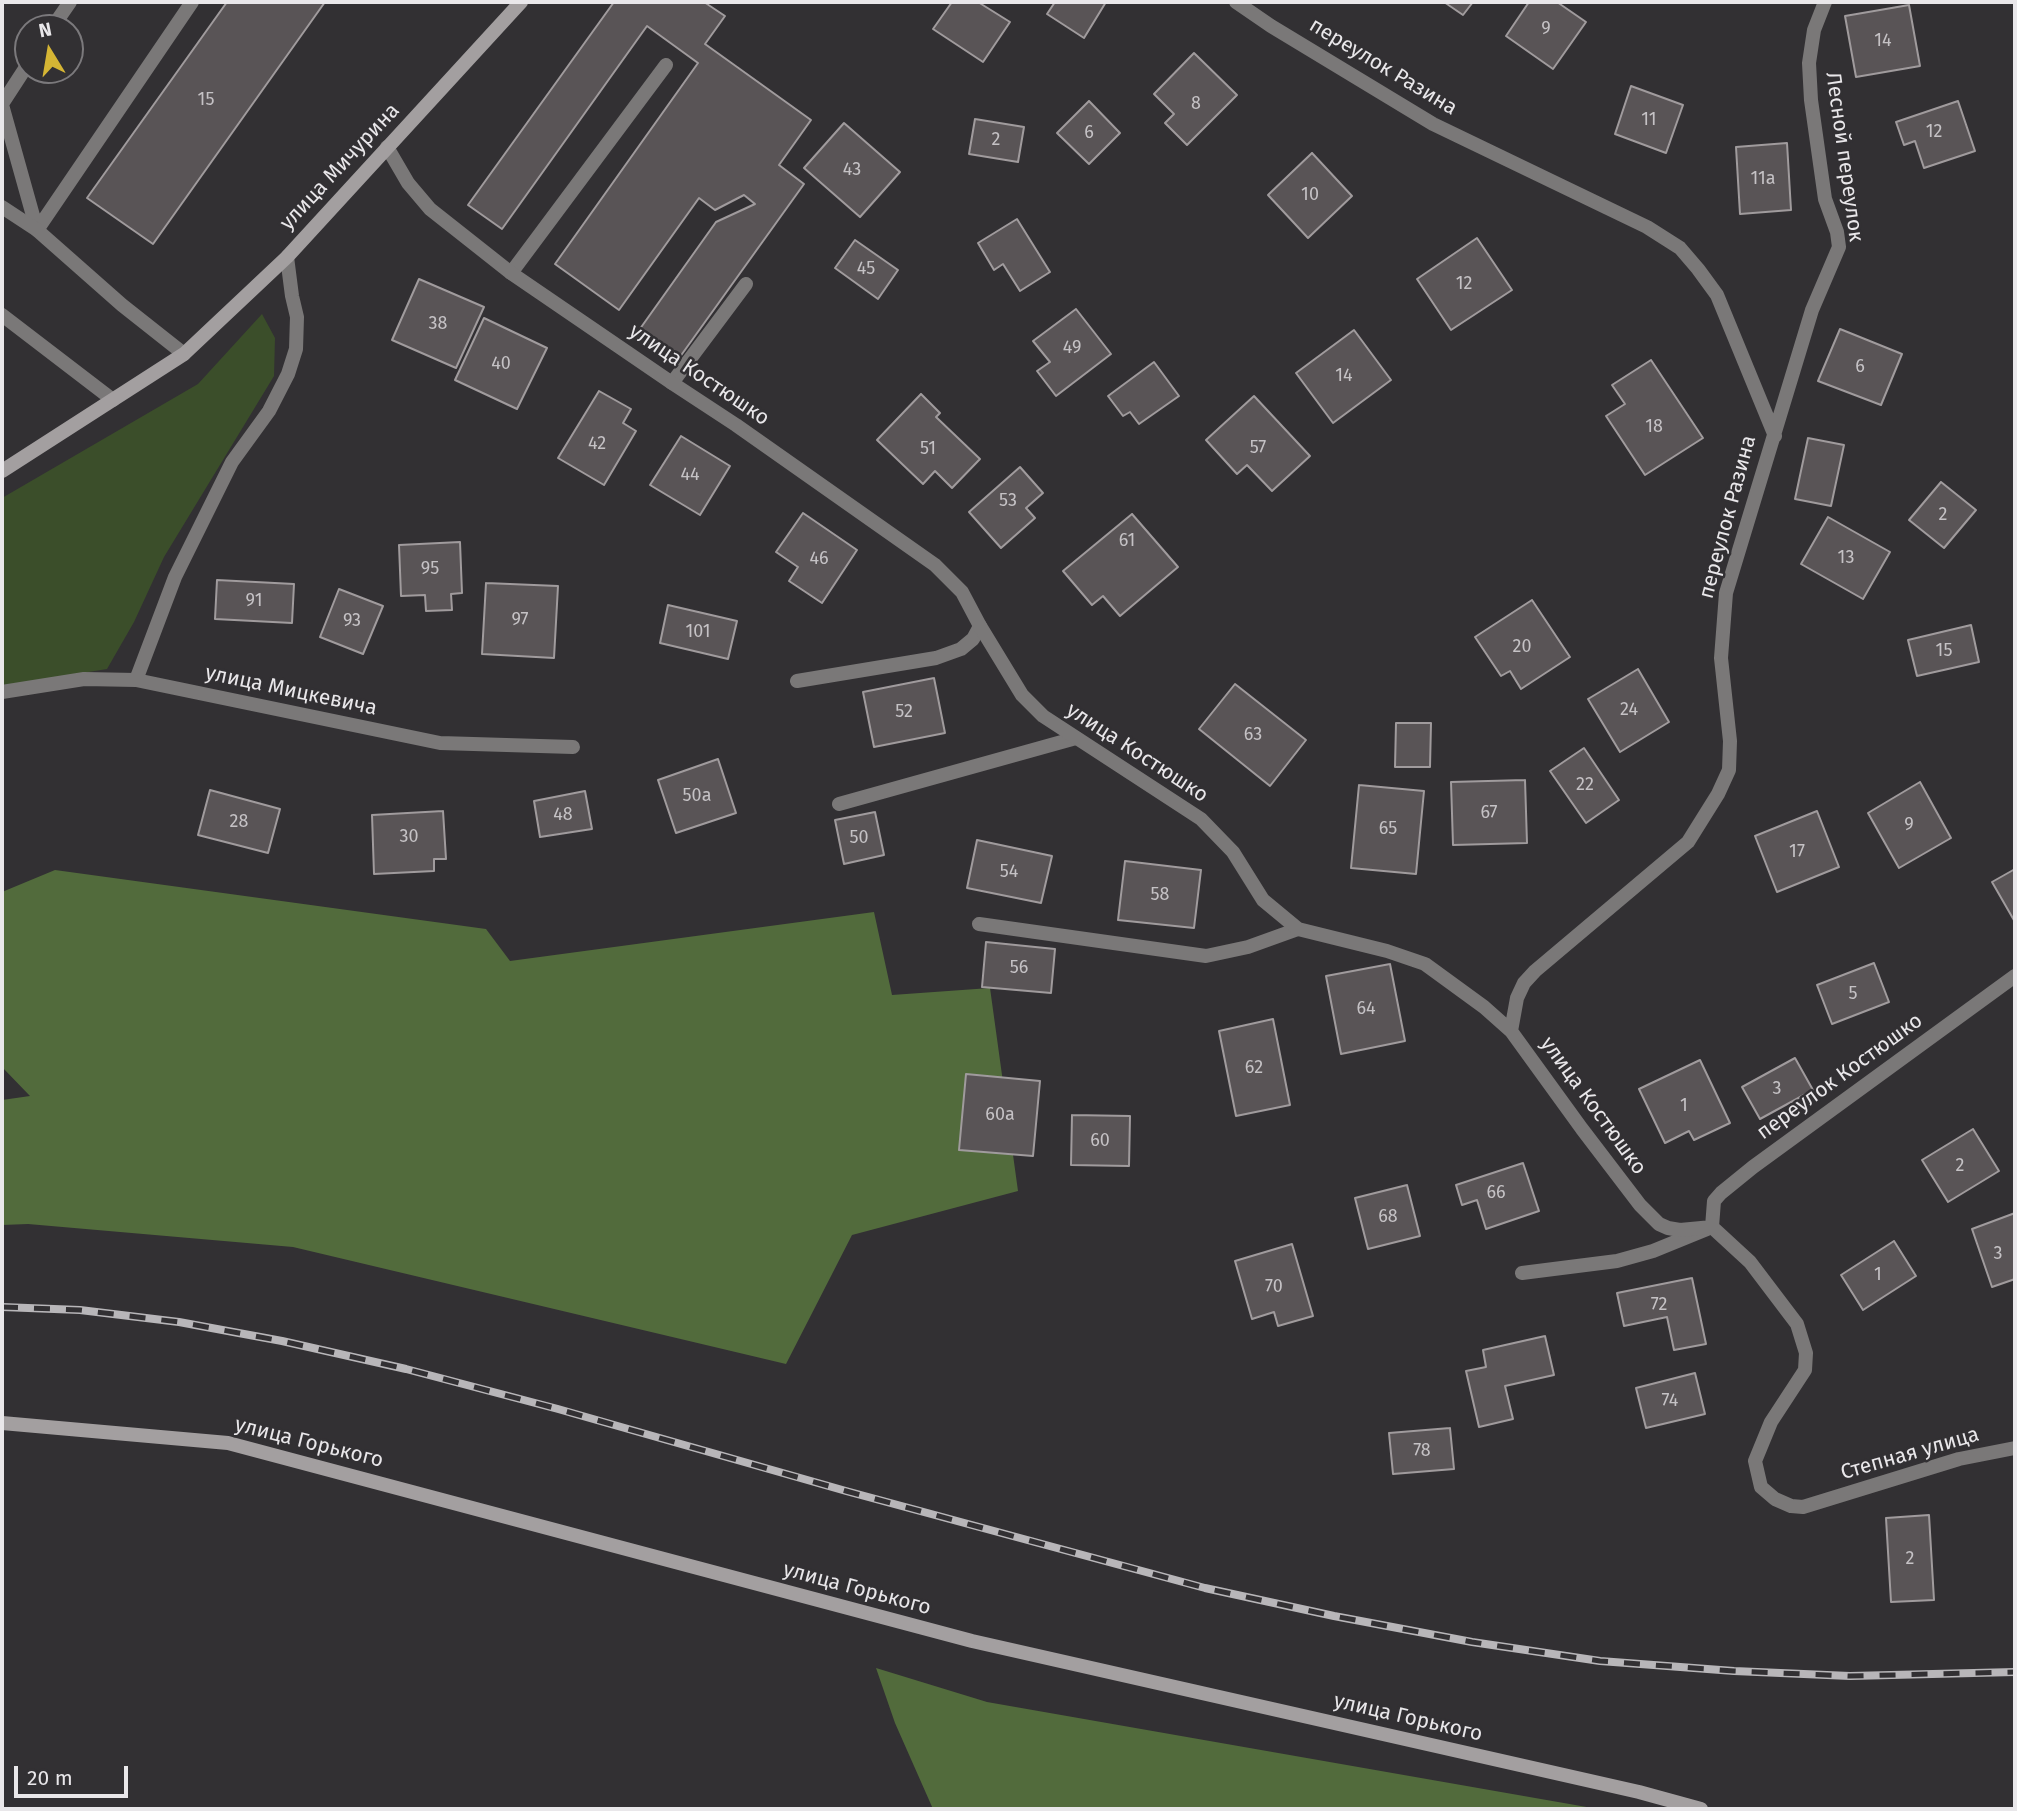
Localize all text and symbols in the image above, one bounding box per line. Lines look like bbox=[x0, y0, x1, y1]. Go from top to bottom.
street label: переулок Разина bbox=[1304, 13, 1462, 121]
north arrow bbox=[14, 14, 84, 84]
text: N bbox=[37, 17, 54, 42]
house number: 9 bbox=[1541, 18, 1551, 40]
house number: 14 bbox=[1874, 30, 1892, 52]
street label: Лесной переулок bbox=[1820, 70, 1868, 244]
house number: 15 bbox=[198, 89, 214, 111]
house number: 8 bbox=[1191, 93, 1201, 115]
street label: улица Мичурина bbox=[275, 98, 405, 236]
house number: 11 bbox=[1641, 109, 1657, 131]
house number: 12 bbox=[1926, 121, 1942, 143]
house number: 6 bbox=[1084, 122, 1094, 144]
house number: 2 bbox=[992, 129, 1000, 151]
house number: 43 bbox=[843, 159, 861, 181]
house number: 11а bbox=[1750, 168, 1776, 190]
house number: 10 bbox=[1301, 184, 1319, 206]
house number: 45 bbox=[857, 258, 875, 280]
house number: 12 bbox=[1456, 273, 1472, 295]
house number: 38 bbox=[429, 313, 447, 335]
street label: улица Костюшко bbox=[624, 319, 774, 431]
house number: 49 bbox=[1063, 337, 1081, 359]
house number: 40 bbox=[491, 353, 511, 375]
house number: 6 bbox=[1855, 356, 1865, 378]
house number: 14 bbox=[1335, 365, 1353, 387]
house number: 18 bbox=[1645, 416, 1663, 438]
house number: 42 bbox=[588, 433, 606, 455]
street label: переулок Разина bbox=[1694, 433, 1762, 601]
house number: 57 bbox=[1250, 437, 1266, 459]
house number: 51 bbox=[920, 438, 936, 460]
house number: 44 bbox=[680, 464, 700, 486]
house number: 53 bbox=[999, 490, 1017, 512]
house number: 2 bbox=[1939, 504, 1947, 526]
house number: 61 bbox=[1119, 530, 1135, 552]
house number: 13 bbox=[1838, 547, 1854, 569]
house number: 46 bbox=[809, 548, 829, 570]
house number: 95 bbox=[421, 558, 439, 580]
house number: 91 bbox=[246, 590, 262, 612]
house number: 97 bbox=[511, 609, 529, 631]
house number: 93 bbox=[343, 610, 361, 632]
house number: 101 bbox=[685, 621, 711, 643]
house number: 20 bbox=[1513, 636, 1531, 658]
house number: 15 bbox=[1936, 640, 1952, 662]
street label: улица Мицкевича bbox=[203, 660, 379, 722]
street label: улица Костюшко bbox=[1061, 698, 1213, 808]
house number: 24 bbox=[1620, 699, 1638, 721]
house number: 52 bbox=[895, 701, 913, 723]
house number: 63 bbox=[1244, 724, 1262, 746]
house number: 22 bbox=[1576, 774, 1594, 796]
house number: 50а bbox=[683, 785, 711, 807]
house number: 67 bbox=[1480, 802, 1498, 824]
house number: 48 bbox=[553, 804, 573, 826]
house number: 28 bbox=[230, 811, 248, 833]
house number: 9 bbox=[1904, 814, 1914, 836]
house number: 65 bbox=[1379, 818, 1397, 840]
house number: 30 bbox=[399, 826, 419, 848]
house number: 50 bbox=[849, 827, 869, 849]
house number: 17 bbox=[1789, 841, 1805, 863]
house number: 54 bbox=[1000, 861, 1018, 883]
house number: 58 bbox=[1151, 884, 1169, 906]
house number: 56 bbox=[1010, 957, 1028, 979]
house number: 5 bbox=[1848, 983, 1858, 1005]
house number: 64 bbox=[1356, 998, 1376, 1020]
street label: переулок Костюшко bbox=[1752, 1008, 1928, 1146]
street label: улица Костюшко bbox=[1535, 1032, 1651, 1180]
house number: 62 bbox=[1245, 1057, 1263, 1079]
house number: 3 bbox=[1773, 1078, 1781, 1100]
house number: 1 bbox=[1680, 1095, 1688, 1117]
house number: 60а bbox=[985, 1104, 1015, 1126]
house number: 60 bbox=[1090, 1130, 1110, 1152]
house number: 2 bbox=[1956, 1155, 1964, 1177]
house number: 66 bbox=[1486, 1182, 1506, 1204]
house number: 68 bbox=[1378, 1206, 1398, 1228]
house number: 3 bbox=[1994, 1243, 2002, 1265]
house number: 1 bbox=[1874, 1264, 1882, 1286]
house number: 70 bbox=[1265, 1276, 1283, 1298]
house number: 72 bbox=[1651, 1294, 1667, 1316]
house number: 74 bbox=[1662, 1390, 1678, 1412]
street label: улица Горького bbox=[232, 1412, 386, 1474]
street label: Степная улица bbox=[1838, 1422, 1982, 1486]
house number: 78 bbox=[1413, 1440, 1431, 1462]
house number: 2 bbox=[1906, 1548, 1914, 1570]
street label: улица Горького bbox=[780, 1557, 934, 1621]
street label: улица Горького bbox=[1331, 1689, 1485, 1747]
scale bar bbox=[18, 1752, 131, 1796]
text: 20 m bbox=[27, 1765, 73, 1791]

